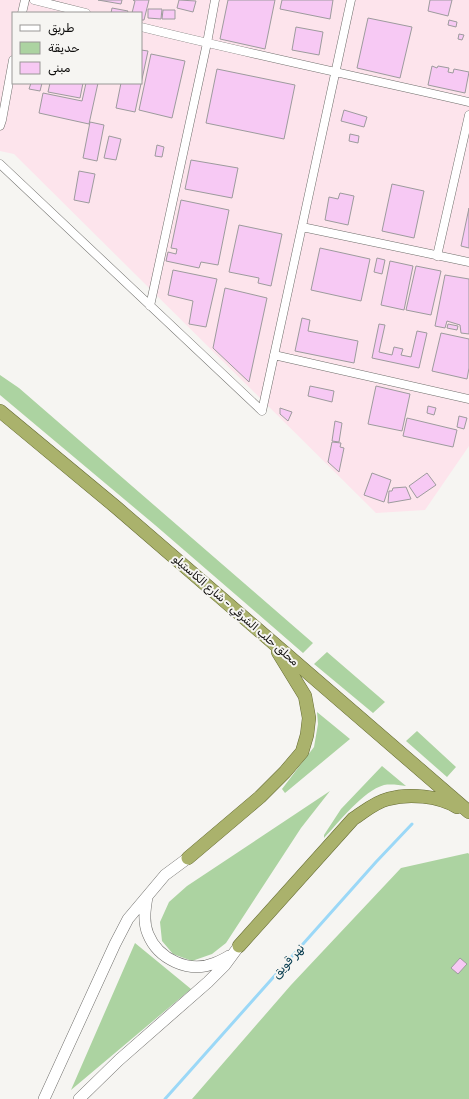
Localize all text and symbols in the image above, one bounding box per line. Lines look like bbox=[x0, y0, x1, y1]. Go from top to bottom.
legend bbox=[12, 12, 142, 84]
text: طريق bbox=[48, 21, 74, 36]
text: حديقة bbox=[48, 41, 80, 55]
text: مبنى bbox=[48, 61, 71, 76]
street label: محلق حلب الشرقي - شارع الكاستيلو bbox=[169, 552, 301, 670]
water label: نهر قويق bbox=[269, 941, 308, 982]

